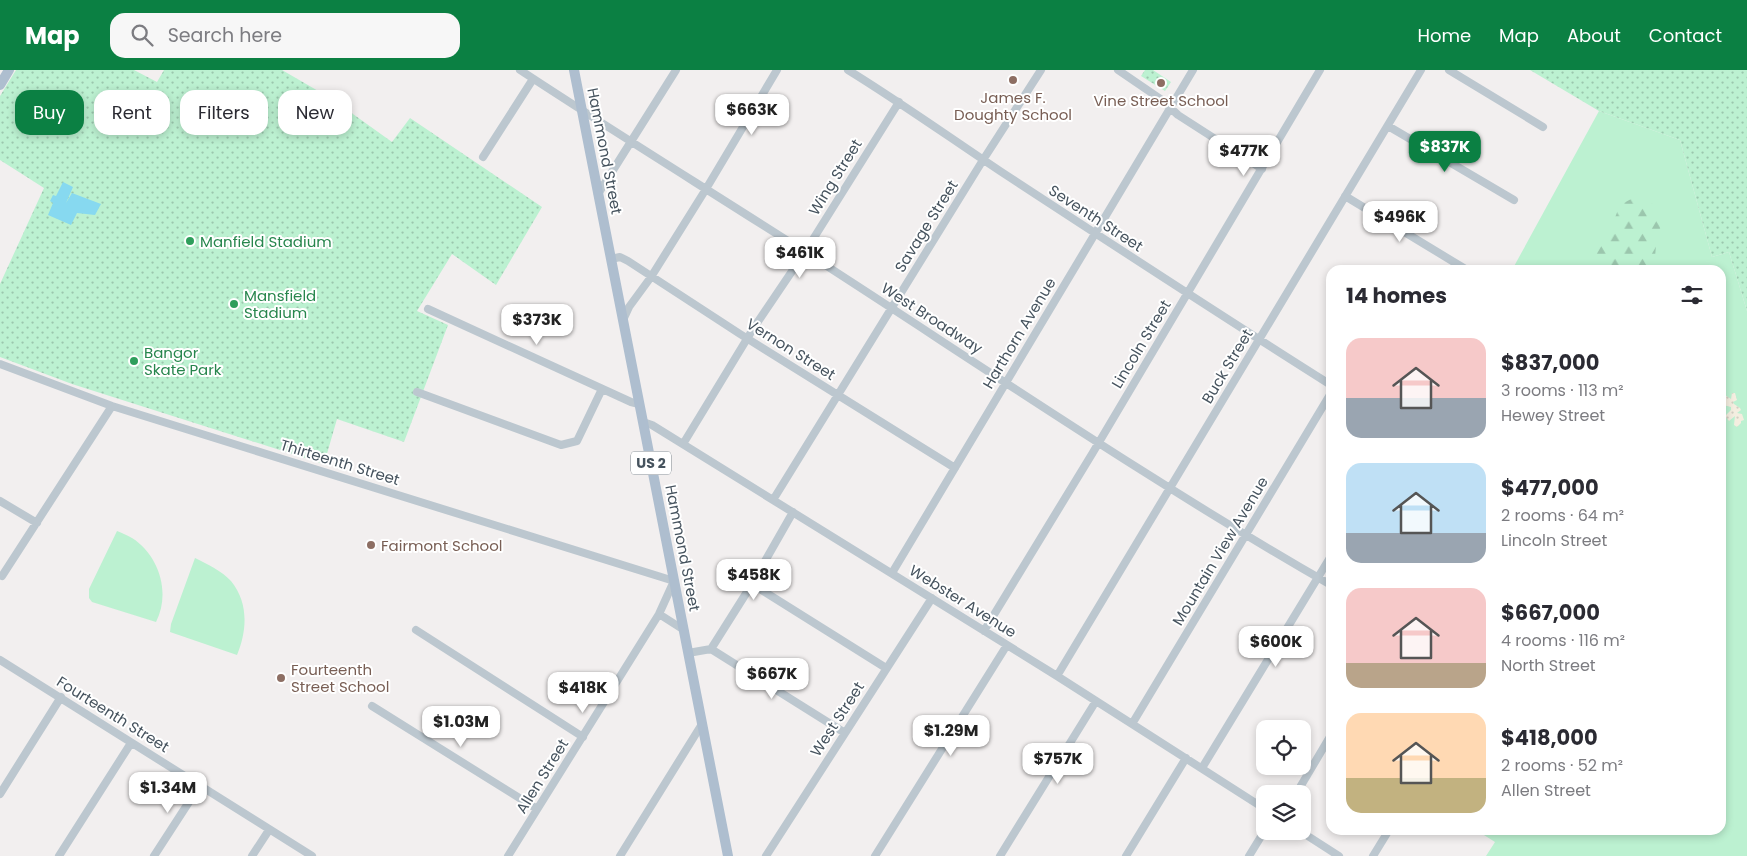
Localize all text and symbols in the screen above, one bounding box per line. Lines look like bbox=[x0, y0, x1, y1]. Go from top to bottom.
search box bbox=[110, 13, 460, 58]
text: Map bbox=[25, 19, 80, 52]
icon: search bbox=[128, 21, 156, 49]
text: Search here bbox=[168, 22, 282, 49]
text: Home bbox=[1417, 23, 1471, 48]
text: Map bbox=[1499, 23, 1539, 48]
text: About bbox=[1567, 23, 1621, 48]
text: Contact bbox=[1649, 23, 1722, 48]
marker: James F. Doughty School bbox=[1007, 74, 1019, 86]
marker: Vine Street School bbox=[1155, 77, 1167, 89]
street label: Hammond Street bbox=[582, 86, 628, 216]
place label: James F. Doughty School bbox=[954, 87, 1072, 125]
chip: Buy bbox=[15, 90, 84, 135]
chip: Rent bbox=[94, 90, 170, 135]
chip: Filters bbox=[180, 90, 268, 135]
chip: New bbox=[278, 90, 352, 135]
place label: Vine Street School bbox=[1093, 90, 1229, 111]
pin: $663K bbox=[717, 93, 787, 136]
text: $663K bbox=[726, 98, 778, 121]
pin: $837K bbox=[1410, 131, 1480, 173]
pin: $477K bbox=[1209, 134, 1279, 177]
street label: Wing Street bbox=[803, 135, 867, 219]
text: $837K bbox=[1420, 135, 1470, 158]
text: $477K bbox=[1219, 139, 1269, 162]
street label: Savage Street bbox=[889, 176, 963, 276]
street label: Seventh Street bbox=[1045, 180, 1147, 256]
pin: $496K bbox=[1365, 200, 1435, 243]
text: $496K bbox=[1374, 205, 1426, 228]
place label: Manfield Stadium bbox=[200, 231, 332, 252]
marker: Manfield Stadium bbox=[184, 235, 196, 247]
pin: $461K bbox=[765, 236, 835, 279]
text: $461K bbox=[776, 241, 824, 264]
street label: Harthorn Avenue bbox=[977, 273, 1061, 393]
street label: West Broadway bbox=[877, 277, 987, 359]
text: 14 homes bbox=[1346, 281, 1447, 310]
icon: filters bbox=[1678, 281, 1706, 309]
place label: Mansfield Stadium bbox=[244, 285, 316, 323]
street label: Lincoln Street bbox=[1106, 296, 1176, 392]
marker: Mansfield Stadium bbox=[228, 298, 240, 310]
pin: $373K bbox=[502, 304, 572, 346]
text: $373K bbox=[512, 308, 562, 331]
street label: Vernon Street bbox=[742, 313, 840, 385]
street label: Buck Street bbox=[1196, 325, 1258, 407]
place label: Bangor Skate Park bbox=[144, 342, 222, 380]
text: $837,000 bbox=[1501, 348, 1599, 377]
marker: Bangor Skate Park bbox=[128, 355, 140, 367]
icon: home bbox=[1386, 358, 1446, 418]
text: 3 rooms · 113 m² bbox=[1501, 379, 1624, 402]
text: Hewey Street bbox=[1501, 404, 1605, 427]
street label: Thirteenth Street bbox=[278, 434, 402, 490]
road number: US 2 bbox=[631, 452, 671, 474]
street label: Mountain View Avenue bbox=[1167, 473, 1273, 629]
text: $477,000 bbox=[1501, 473, 1599, 502]
street label: Hammond Street bbox=[660, 483, 706, 613]
icon: home bbox=[1386, 483, 1446, 543]
text: 2 rooms · 64 m² bbox=[1501, 504, 1624, 527]
text: Lincoln Street bbox=[1501, 529, 1607, 552]
place label: Fairmont School bbox=[381, 535, 503, 556]
marker: Fairmont School bbox=[365, 539, 377, 551]
pin: $458K bbox=[719, 558, 789, 601]
street label: Webster Avenue bbox=[905, 560, 1021, 642]
text: $458K bbox=[727, 563, 781, 586]
text: $667,000 bbox=[1501, 598, 1600, 627]
icon: home bbox=[1386, 608, 1446, 668]
pin: $600K bbox=[1241, 626, 1311, 668]
text: 4 rooms · 116 m² bbox=[1501, 629, 1625, 652]
text: $600K bbox=[1250, 630, 1302, 653]
text: North Street bbox=[1501, 654, 1596, 677]
pin: $667K bbox=[737, 658, 807, 700]
place label: Fourteenth Street School bbox=[291, 659, 389, 697]
text: $667K bbox=[747, 662, 797, 685]
street label: Fourteenth Street bbox=[53, 671, 173, 757]
marker: Fourteenth Street School bbox=[275, 672, 287, 684]
pin: $418K bbox=[548, 672, 618, 714]
text: $418K bbox=[559, 676, 607, 699]
street label: West Street bbox=[805, 678, 869, 760]
pin: $1.03M bbox=[420, 706, 502, 748]
text: $1.03M bbox=[433, 710, 489, 733]
pin: $1.29M bbox=[910, 714, 992, 757]
text: $1.29M bbox=[924, 719, 978, 742]
map controls bbox=[1256, 720, 1311, 840]
button: locate bbox=[1256, 720, 1311, 775]
text: $418,000 bbox=[1501, 723, 1598, 752]
icon: home bbox=[1386, 733, 1446, 793]
street label: Allen Street bbox=[511, 735, 573, 817]
pin: $757K bbox=[1023, 742, 1093, 785]
text: $757K bbox=[1033, 747, 1083, 770]
text: 2 rooms · 52 m² bbox=[1501, 754, 1623, 777]
pin: $1.34M bbox=[127, 772, 209, 814]
text: $1.34M bbox=[140, 776, 196, 799]
text: Allen Street bbox=[1501, 779, 1591, 802]
button: layers bbox=[1256, 785, 1311, 840]

